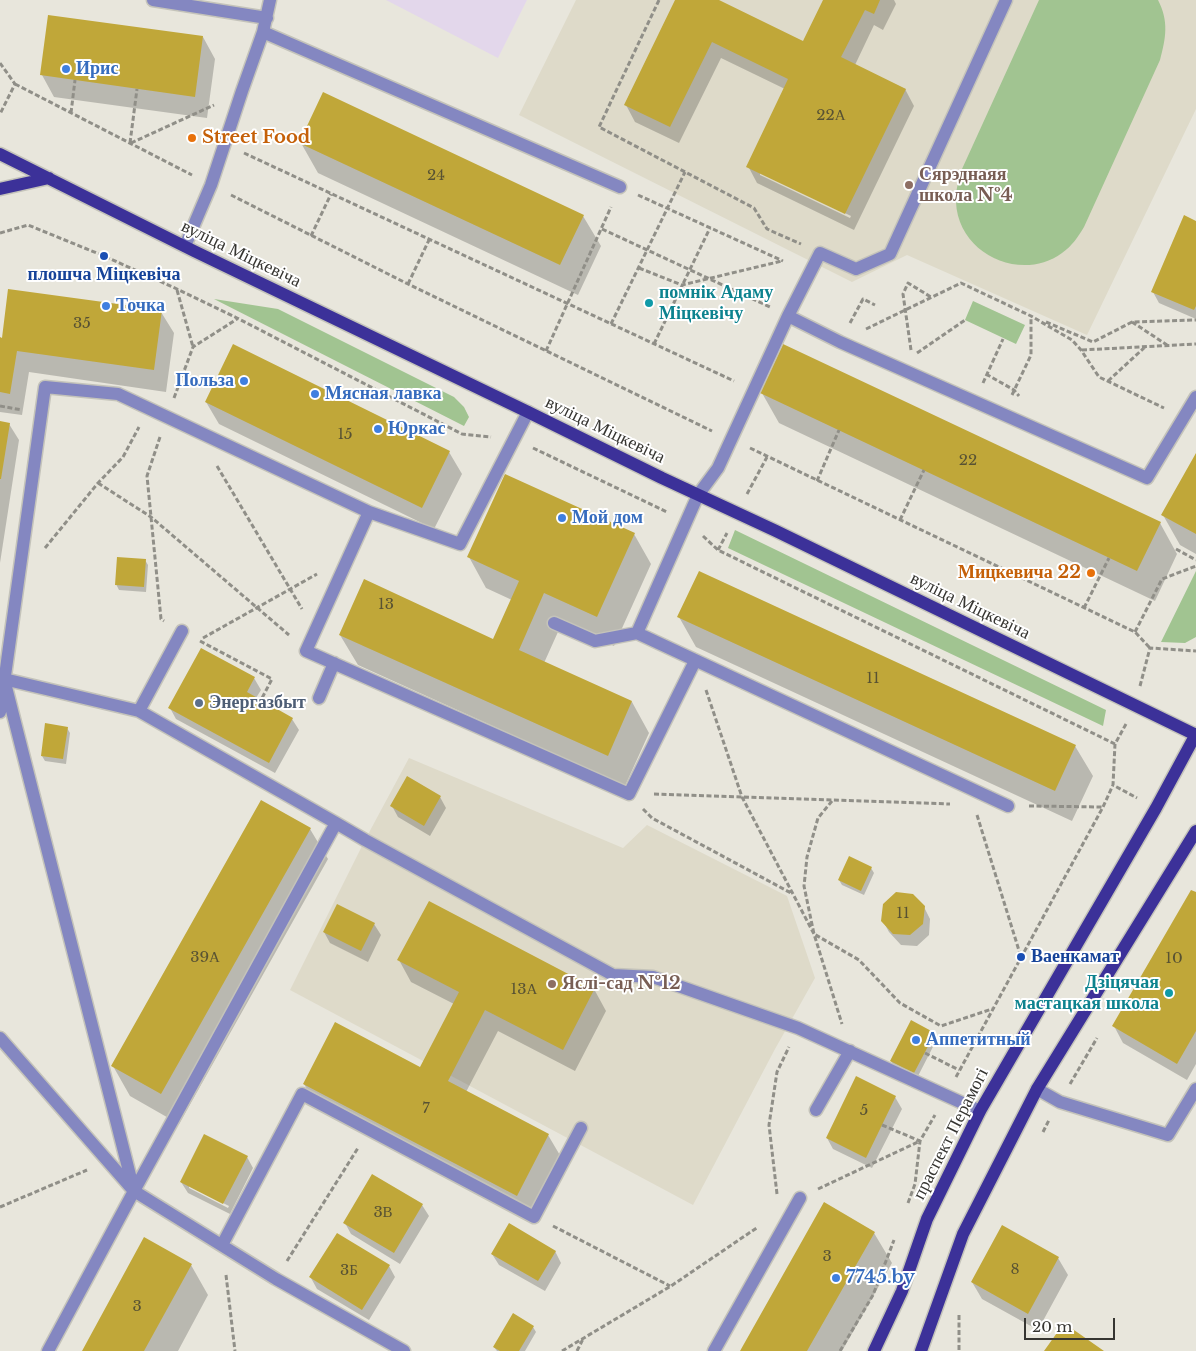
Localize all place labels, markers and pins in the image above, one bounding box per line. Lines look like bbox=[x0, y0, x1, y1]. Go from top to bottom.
place label: Ирис bbox=[76, 58, 118, 80]
marker: Ирис bbox=[60, 63, 72, 75]
place label: Street Food bbox=[202, 127, 310, 149]
marker: Street Food bbox=[186, 132, 198, 144]
place label: Сярэднаяя школа №4 bbox=[919, 164, 1013, 206]
marker: Сярэднаяя школа №4 bbox=[903, 179, 915, 191]
marker: плошча Міцкевіча bbox=[98, 250, 110, 262]
place label: плошча Міцкевіча bbox=[28, 264, 180, 286]
place label: помнік Адаму Міцкевічу bbox=[659, 282, 773, 324]
place label: Точка bbox=[116, 295, 165, 317]
marker: помнік Адаму Міцкевічу bbox=[643, 297, 655, 309]
marker: Точка bbox=[100, 300, 112, 312]
place label: Польза bbox=[175, 370, 234, 392]
marker: Польза bbox=[238, 375, 250, 387]
place label: Мясная лавка bbox=[325, 383, 442, 405]
marker: Мясная лавка bbox=[309, 388, 321, 400]
place label: Юркас bbox=[388, 418, 445, 440]
marker: Юркас bbox=[372, 423, 384, 435]
place label: Мой дом bbox=[572, 507, 643, 529]
marker: Мой дом bbox=[556, 512, 568, 524]
place label: Мицкевича 22 bbox=[958, 562, 1081, 584]
marker: Мицкевича 22 bbox=[1085, 567, 1097, 579]
place label: Энергазбыт bbox=[209, 692, 306, 714]
marker: Энергазбыт bbox=[193, 697, 205, 709]
place label: Ваенкамат bbox=[1031, 946, 1119, 968]
marker: Ваенкамат bbox=[1015, 951, 1027, 963]
place label: Дзіцячая мастацкая школа bbox=[1015, 972, 1159, 1014]
place label: Яслі-сад №12 bbox=[562, 973, 681, 995]
marker: Яслі-сад №12 bbox=[546, 978, 558, 990]
marker: Дзіцячая мастацкая школа bbox=[1163, 987, 1175, 999]
place label: Аппетитный bbox=[926, 1029, 1031, 1051]
marker: Аппетитный bbox=[910, 1034, 922, 1046]
place label: 7745.by bbox=[846, 1267, 915, 1289]
marker: 7745.by bbox=[830, 1272, 842, 1284]

